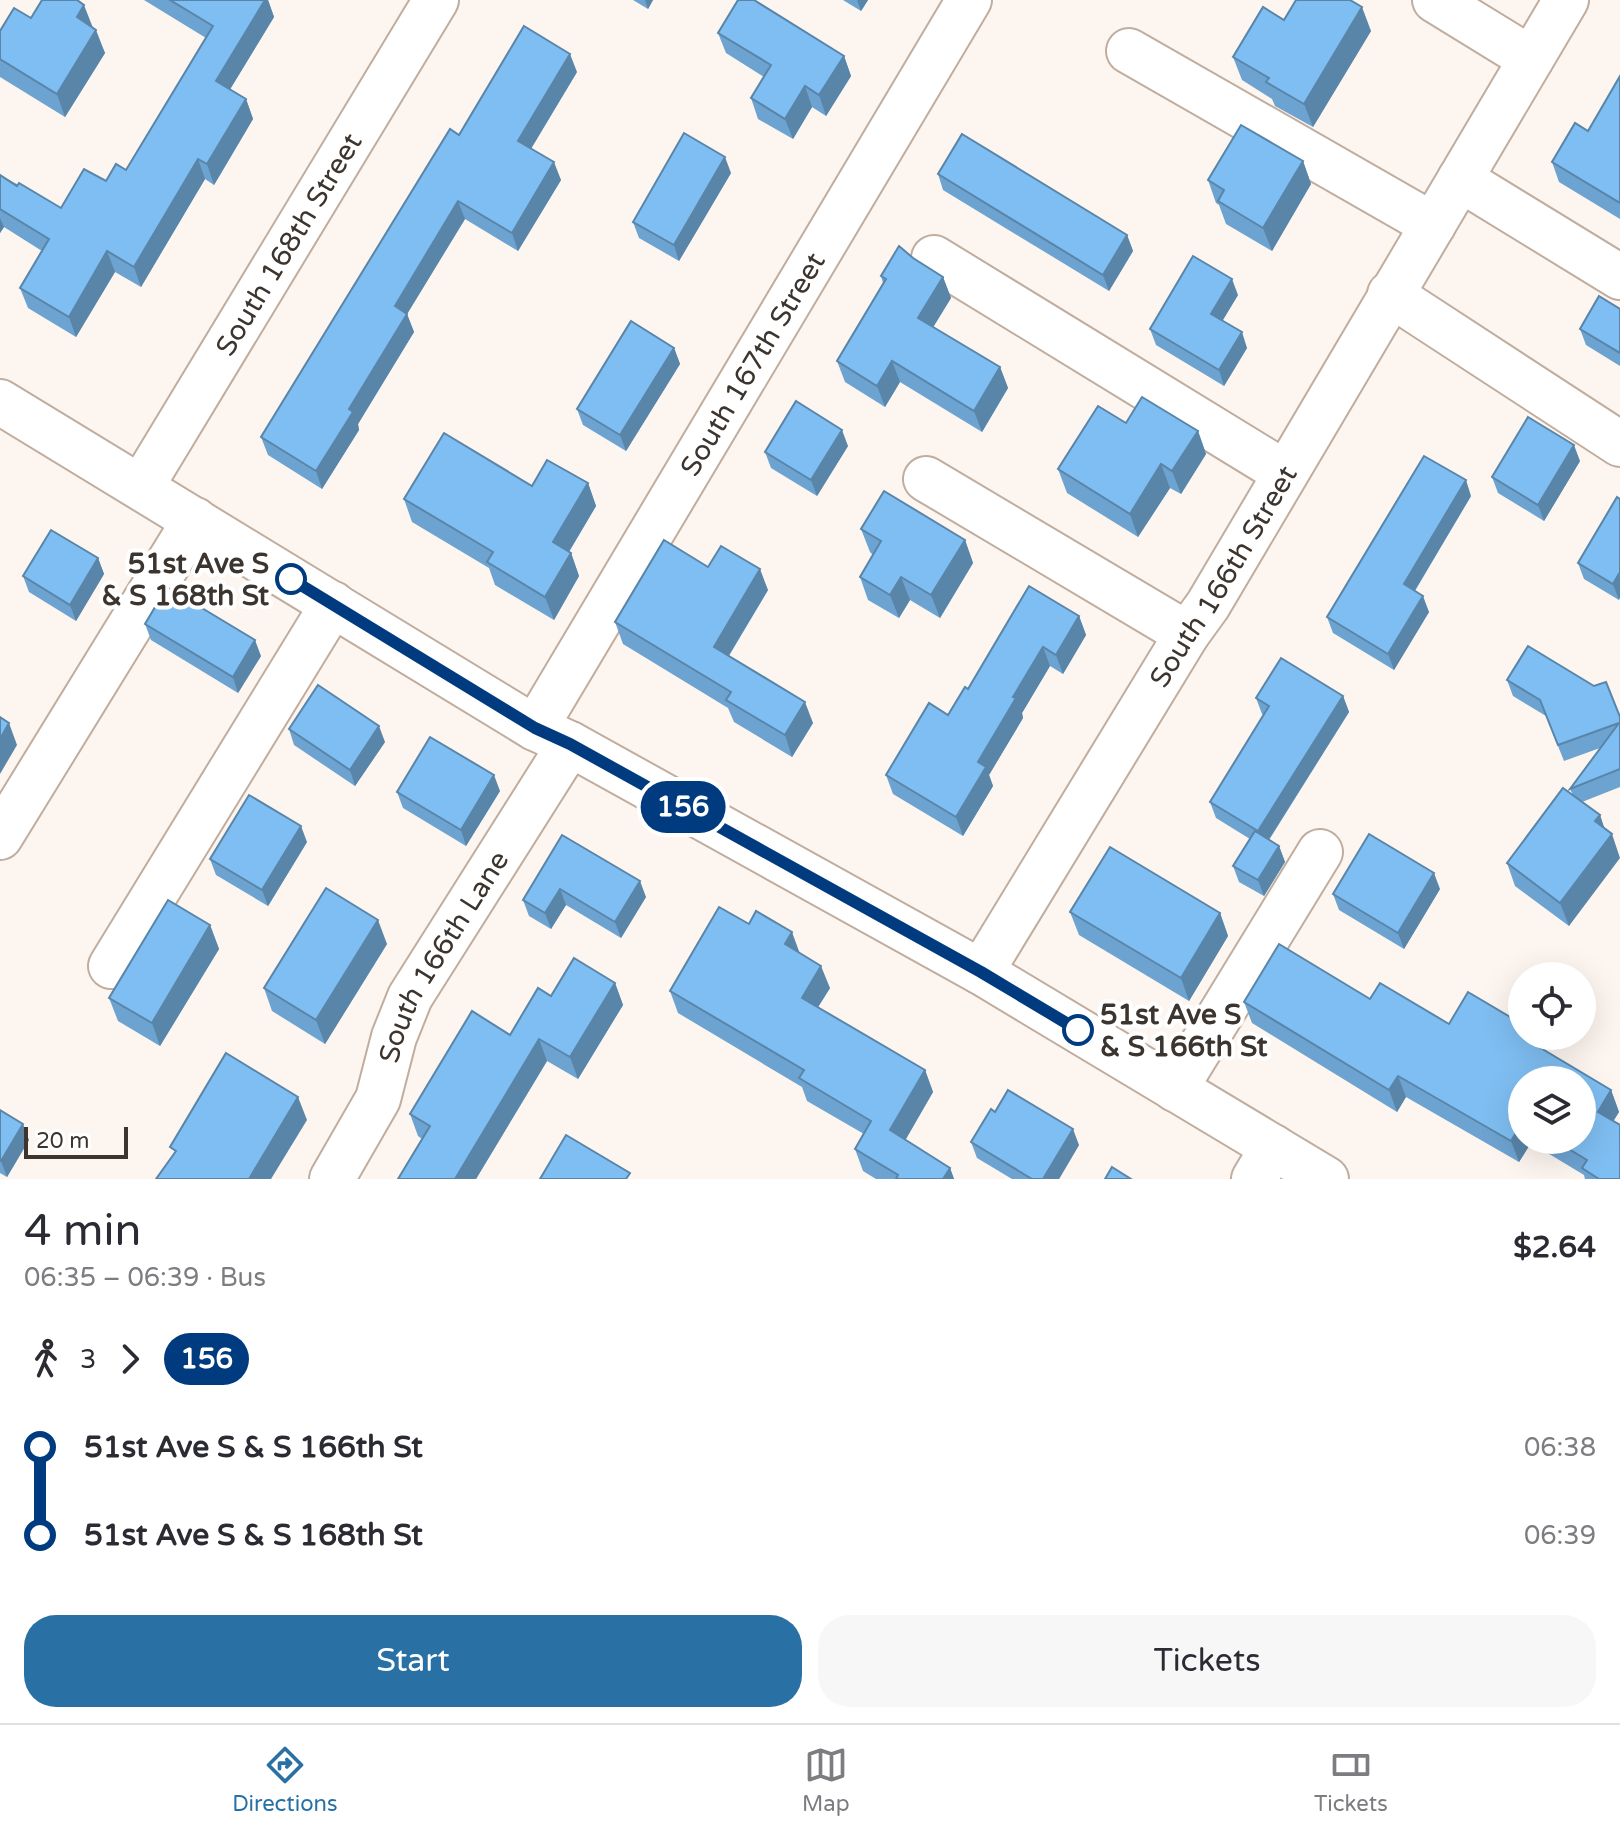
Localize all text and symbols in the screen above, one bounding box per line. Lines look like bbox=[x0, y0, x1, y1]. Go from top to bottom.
street label: South 168th Street bbox=[209, 127, 370, 362]
street label: South 167th Street bbox=[673, 246, 833, 482]
street label: South 166th Street bbox=[1143, 459, 1305, 694]
place label: 51st Ave S & S 168th St bbox=[102, 547, 269, 613]
marker: 51st Ave S & S 168th St bbox=[276, 564, 306, 594]
line badge: 156 bbox=[637, 781, 729, 833]
text: 156 bbox=[657, 790, 709, 824]
street label: South 166th Lane bbox=[372, 845, 516, 1067]
map controls bbox=[1508, 962, 1596, 1154]
button: locate bbox=[1508, 962, 1596, 1050]
place label: 51st Ave S & S 166th St bbox=[1100, 998, 1268, 1064]
marker: 51st Ave S & S 166th St bbox=[1063, 1015, 1093, 1045]
button: layers bbox=[1508, 1066, 1596, 1154]
scale bar bbox=[24, 1123, 128, 1159]
text: 20 m bbox=[36, 1128, 90, 1154]
text: 4 min bbox=[24, 1205, 141, 1258]
text: $2.64 bbox=[1513, 1229, 1596, 1266]
text: 06:35 – 06:39 · Bus bbox=[24, 1262, 266, 1293]
icon: walk bbox=[24, 1337, 68, 1381]
icon: forward bbox=[108, 1337, 152, 1381]
text: 156 bbox=[180, 1342, 233, 1376]
text: 3 bbox=[80, 1344, 96, 1375]
text: 51st Ave S & S 166th St bbox=[84, 1429, 423, 1466]
text: 06:38 bbox=[1524, 1432, 1596, 1463]
text: 51st Ave S & S 168th St bbox=[84, 1517, 423, 1554]
text: 06:39 bbox=[1524, 1520, 1596, 1551]
button: Start bbox=[24, 1615, 802, 1707]
button: Tickets bbox=[818, 1615, 1596, 1707]
tab: Directions bbox=[232, 1743, 338, 1817]
tab: Map bbox=[802, 1743, 850, 1817]
tab: Tickets bbox=[1314, 1743, 1388, 1817]

